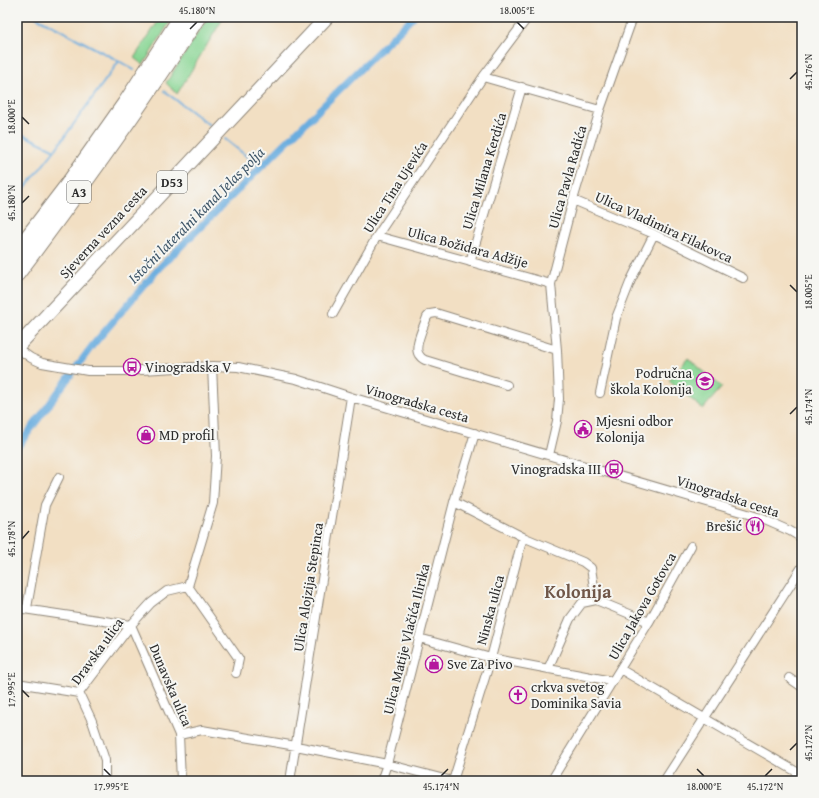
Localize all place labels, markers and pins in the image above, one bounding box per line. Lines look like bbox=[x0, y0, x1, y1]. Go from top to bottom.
bus stop icon: Vinogradska V bbox=[122, 357, 142, 377]
place label: Vinogradska V bbox=[145, 357, 231, 377]
place label: Područna škola Kolonija bbox=[610, 363, 692, 399]
school or university icon: Područna škola Kolonija bbox=[695, 371, 715, 391]
place label: Mjesni odbor Kolonija bbox=[596, 411, 673, 447]
public building icon: Mjesni odbor Kolonija bbox=[573, 419, 593, 439]
shop icon: MD profil bbox=[136, 425, 156, 445]
place label: MD profil bbox=[159, 425, 215, 445]
place label: Vinogradska III bbox=[511, 459, 601, 479]
bus stop icon: Vinogradska III bbox=[604, 459, 624, 479]
place label: Brešić bbox=[706, 516, 742, 536]
restaurant icon: Brešić bbox=[745, 516, 765, 536]
shop icon: Sve Za Pivo bbox=[424, 654, 444, 674]
place label: Sve Za Pivo bbox=[447, 654, 513, 674]
place label: crkva svetog Dominika Savia bbox=[531, 677, 622, 713]
church icon: crkva svetog Dominika Savia bbox=[508, 685, 528, 705]

